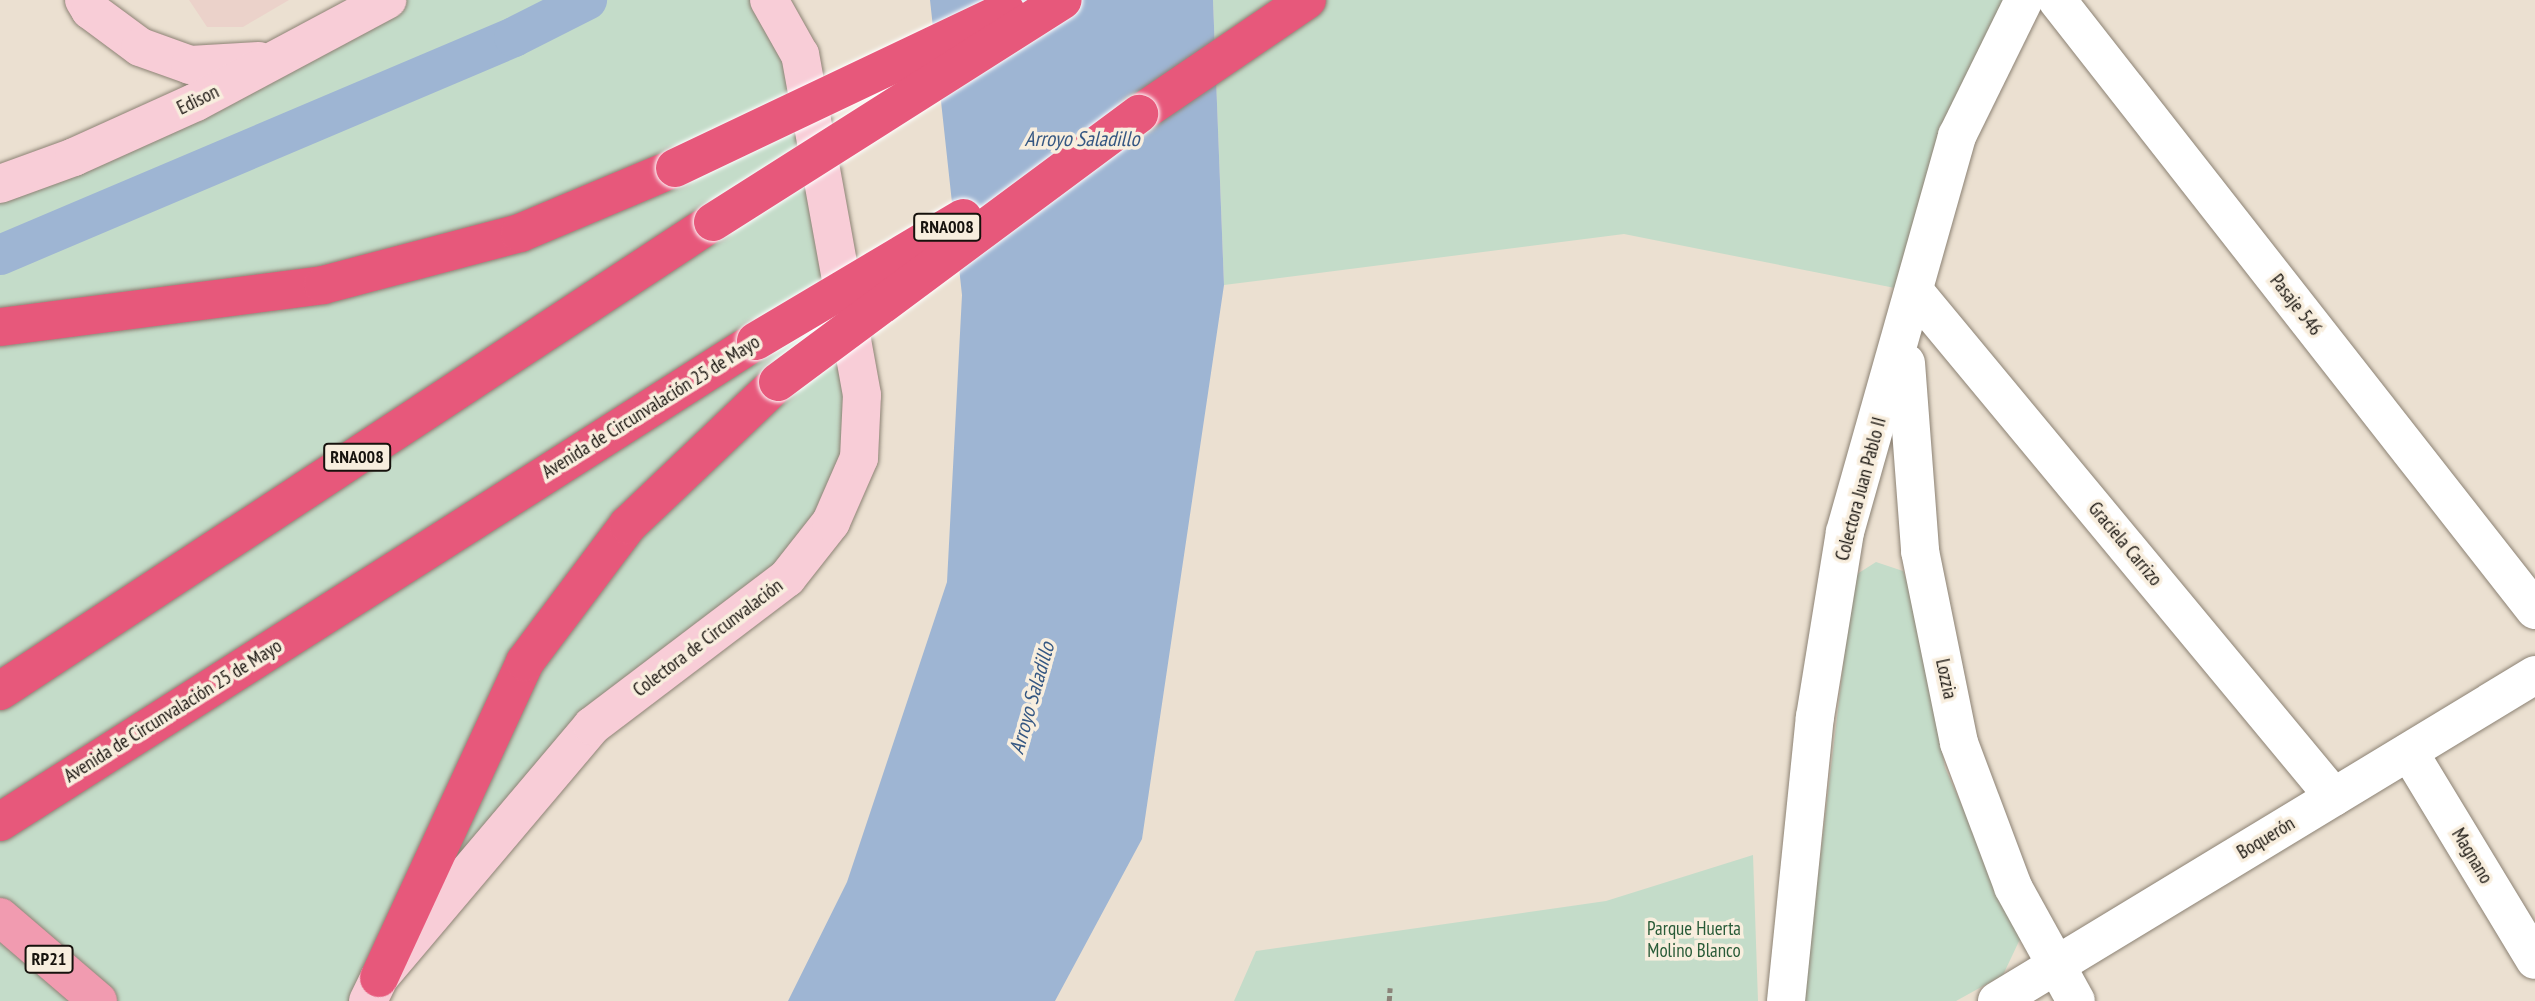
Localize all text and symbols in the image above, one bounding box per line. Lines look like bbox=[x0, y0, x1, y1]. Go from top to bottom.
street label: Edison bbox=[173, 80, 223, 120]
water label: Arroyo Saladillo bbox=[1025, 126, 1139, 152]
road number: RNA008 bbox=[912, 212, 982, 242]
street label: Pasaje 546 bbox=[2265, 270, 2327, 340]
street label: Avenida de Circunvalación 25 de Mayo bbox=[538, 331, 764, 483]
street label: Colectora Juan Pablo II bbox=[1831, 415, 1891, 563]
road number: RNA008 bbox=[322, 443, 392, 472]
street label: Graciela Carrizo bbox=[2083, 497, 2167, 591]
street label: Colectora de Circunvalación bbox=[629, 574, 787, 702]
street label: Avenida de Circunvalación 25 de Mayo bbox=[60, 635, 286, 787]
water label: Arroyo Saladillo bbox=[1004, 639, 1060, 757]
street label: Lozzia bbox=[1931, 657, 1961, 701]
street label: Boquerón bbox=[2233, 812, 2299, 864]
street label: Magnano bbox=[2447, 824, 2497, 888]
park label: Parque Huerta Molino Blanco bbox=[1647, 918, 1741, 962]
road number: RP21 bbox=[24, 944, 74, 974]

